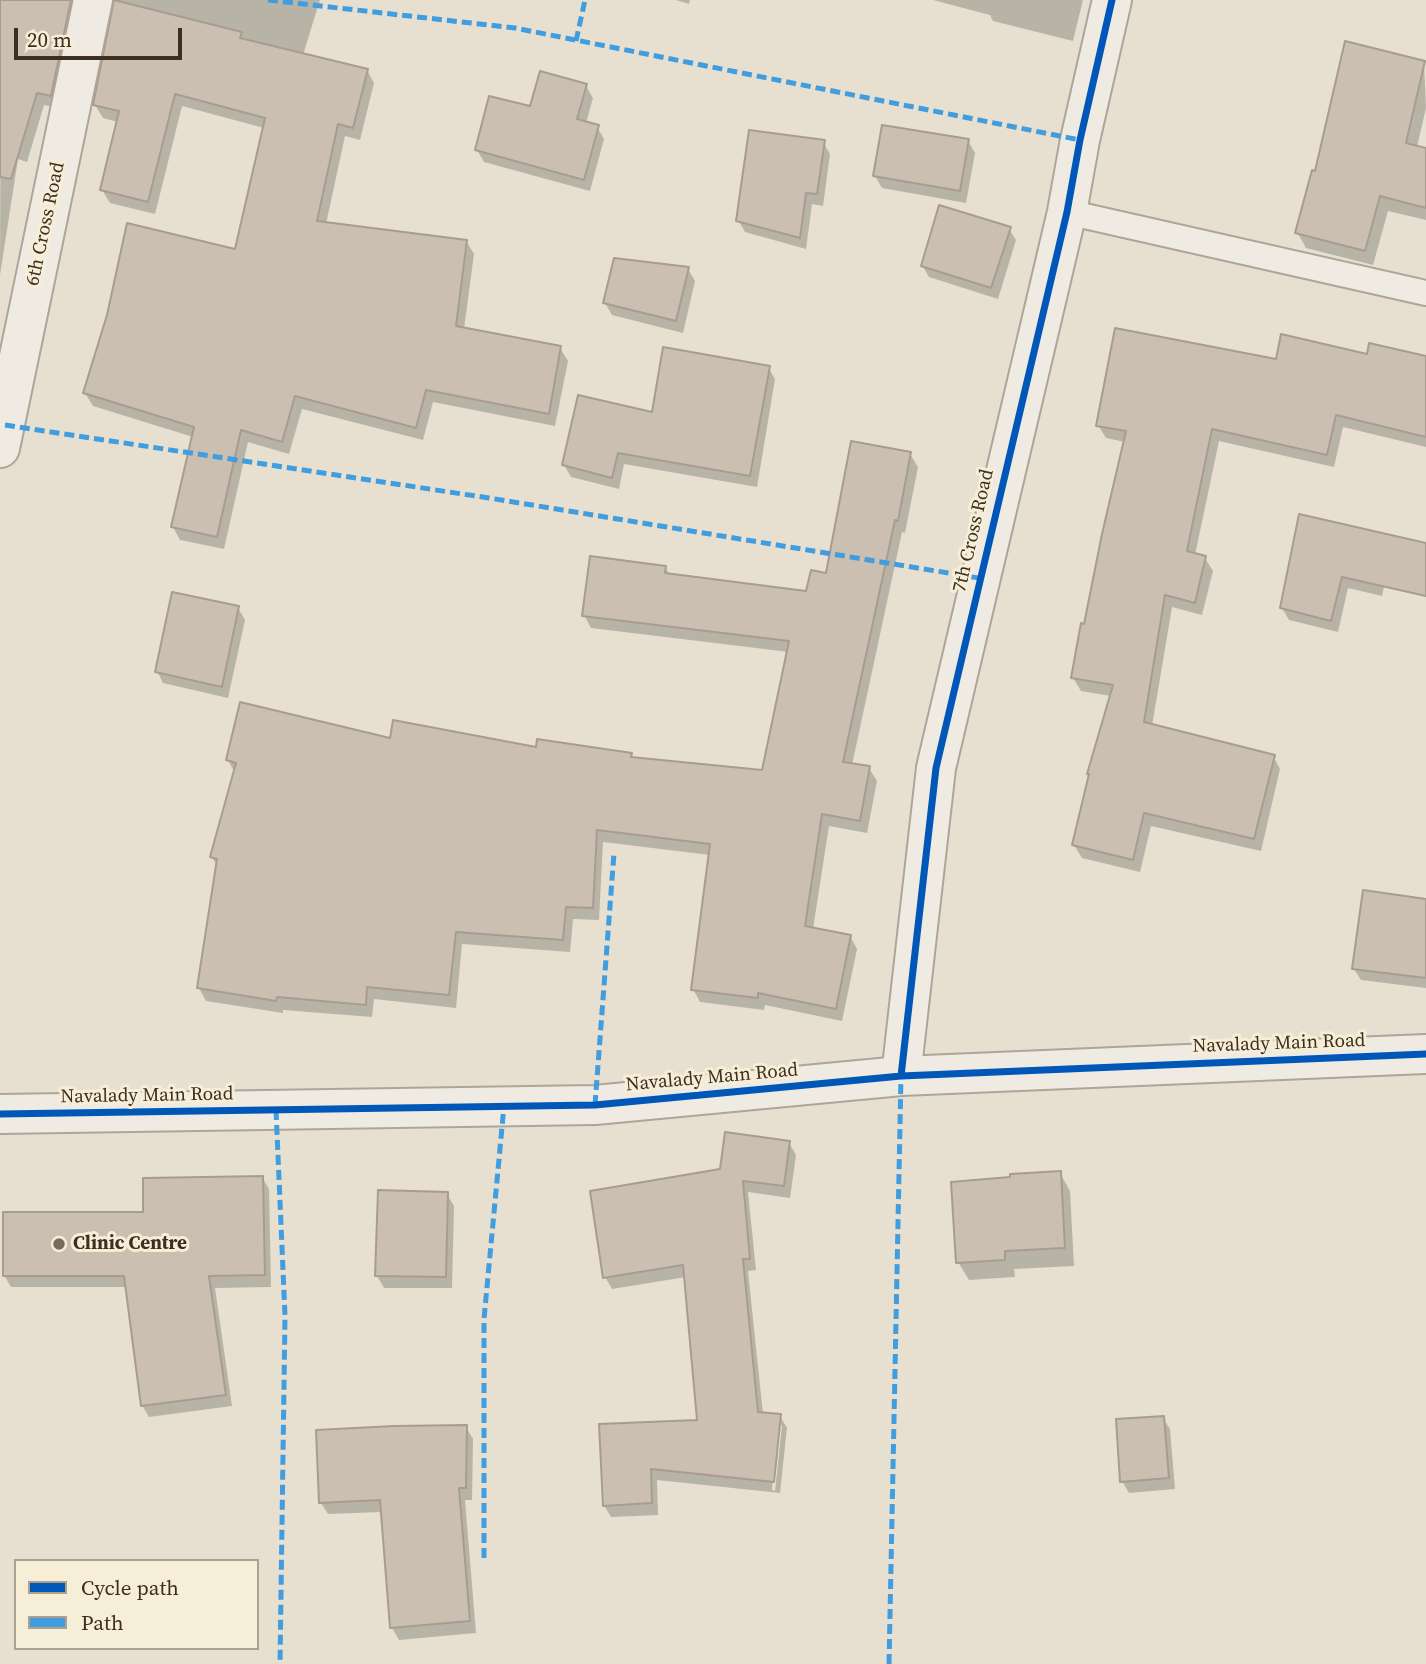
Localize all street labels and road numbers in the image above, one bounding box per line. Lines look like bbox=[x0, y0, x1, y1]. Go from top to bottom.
street label: 6th Cross Road bbox=[22, 160, 70, 288]
street label: 7th Cross Road bbox=[949, 467, 999, 595]
street label: Navalady Main Road bbox=[1192, 1030, 1366, 1058]
street label: Navalady Main Road bbox=[625, 1059, 799, 1097]
street label: Navalady Main Road bbox=[60, 1083, 234, 1109]

